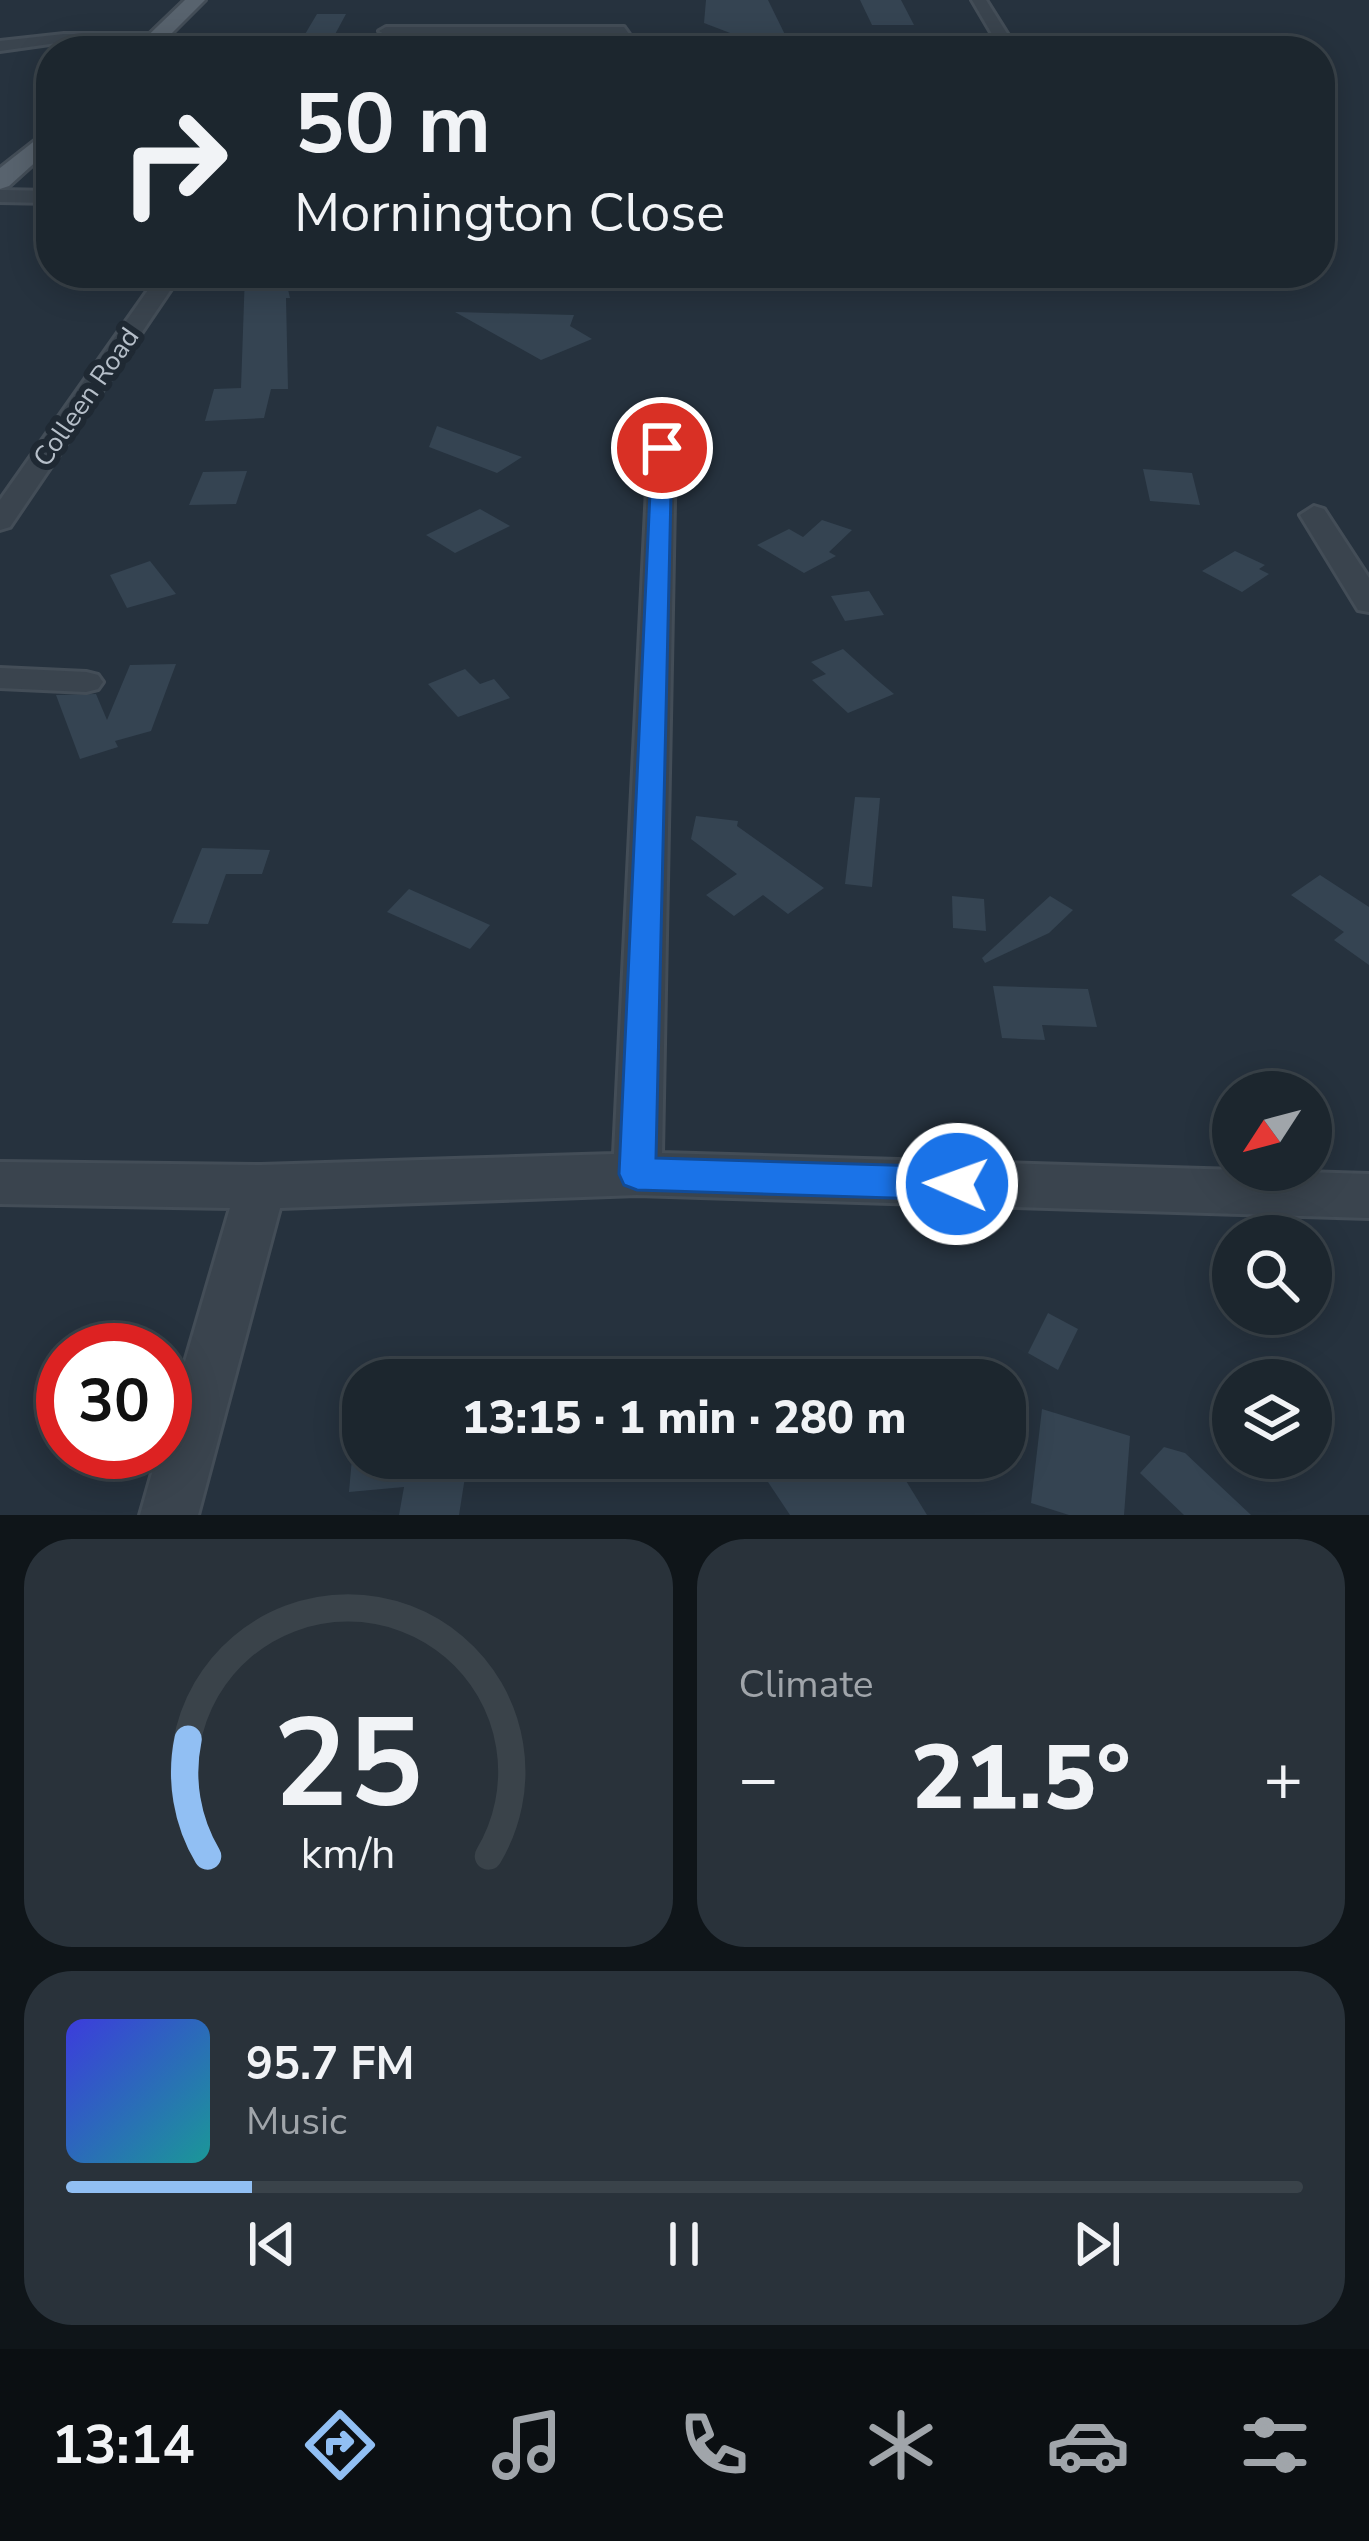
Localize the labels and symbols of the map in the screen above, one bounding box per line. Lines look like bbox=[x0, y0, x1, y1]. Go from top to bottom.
street label: Colleen Road bbox=[25, 320, 148, 474]
pin bbox=[611, 397, 713, 499]
north arrow bbox=[1212, 1071, 1332, 1191]
position arrow bbox=[894, 1121, 1020, 1247]
speed limit sign: 30 bbox=[36, 1323, 192, 1479]

